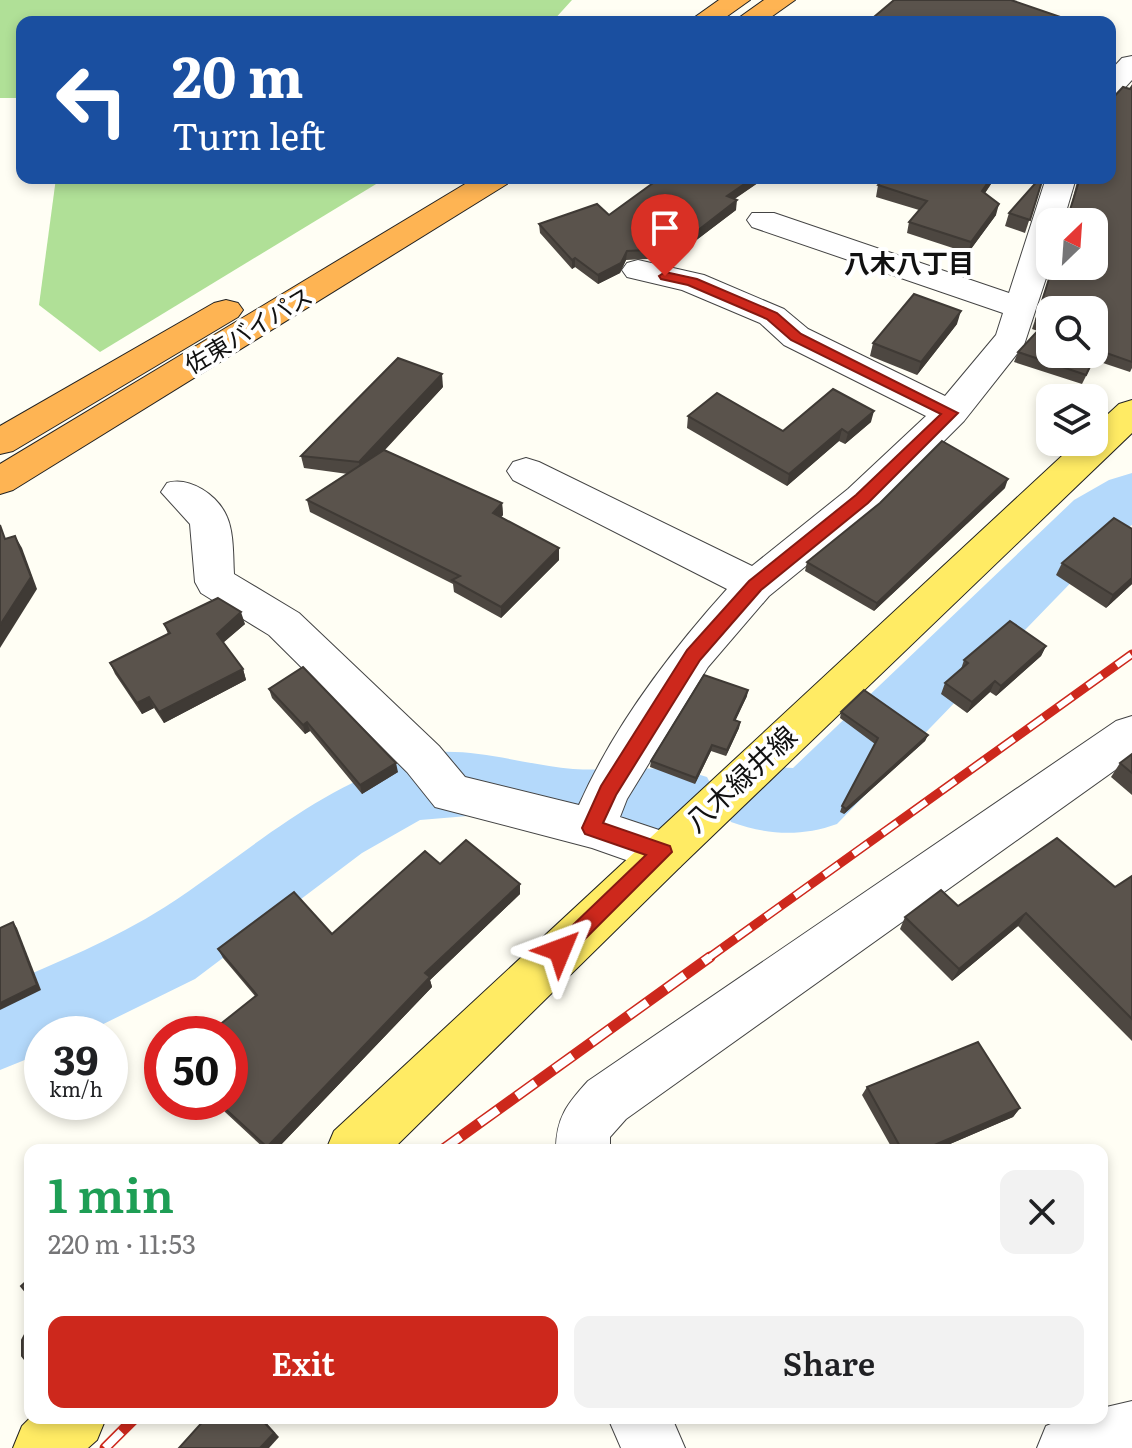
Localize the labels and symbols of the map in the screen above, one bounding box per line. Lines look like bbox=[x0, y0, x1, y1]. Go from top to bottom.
pin bbox=[631, 194, 699, 276]
north arrow bbox=[1036, 208, 1108, 280]
district label: 八木八丁目 bbox=[844, 242, 974, 281]
street label: 佐東バイパス bbox=[177, 277, 318, 381]
street label: 八木緑井線 bbox=[674, 714, 805, 841]
position arrow bbox=[518, 908, 602, 992]
speed limit sign: 50 bbox=[144, 1016, 248, 1120]

